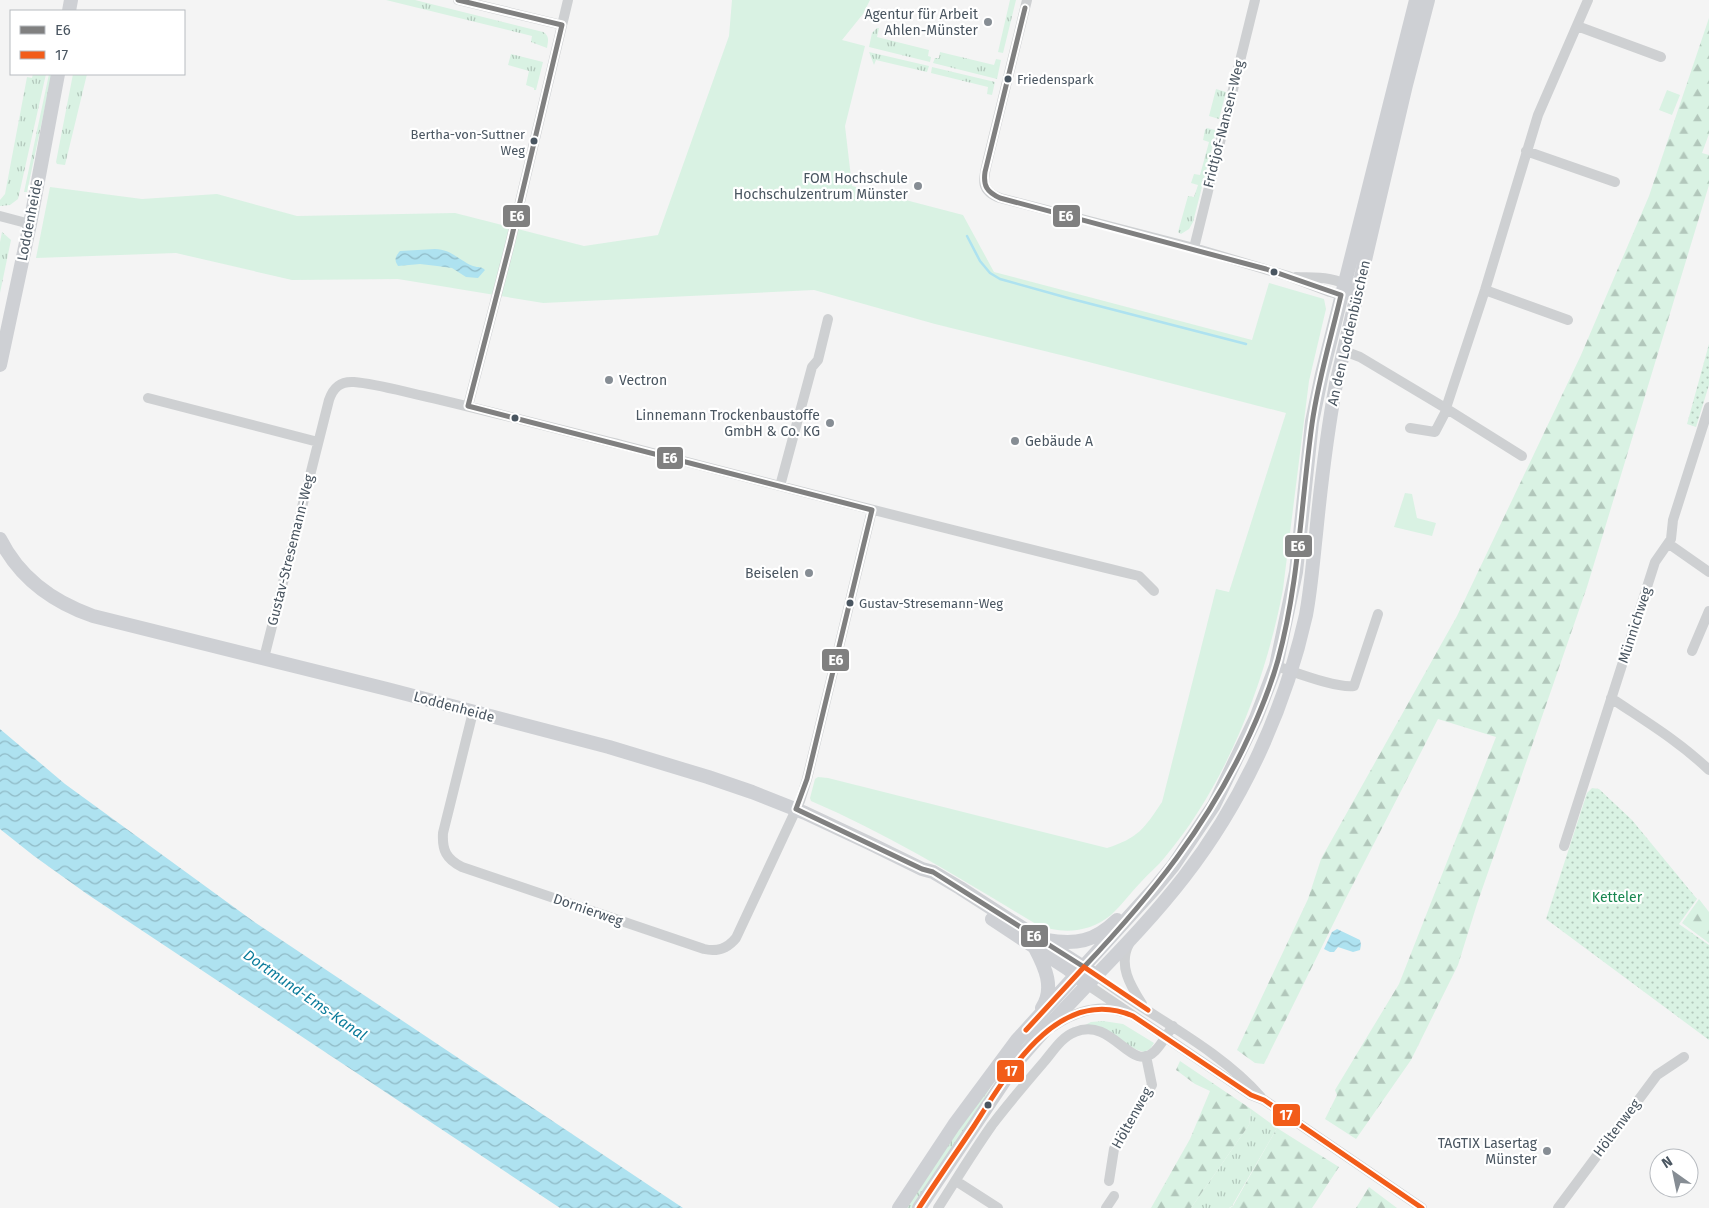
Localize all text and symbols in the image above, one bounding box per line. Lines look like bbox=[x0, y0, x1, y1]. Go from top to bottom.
place label: Agentur für Arbeit Ahlen-Münster bbox=[864, 6, 979, 39]
legend bbox=[10, 10, 185, 75]
marker: Agentur für Arbeit Ahlen-Münster bbox=[982, 16, 994, 28]
text: E6 bbox=[55, 21, 71, 39]
text: 17 bbox=[55, 46, 68, 64]
street label: Fridtjof-Nansen-Weg bbox=[1200, 58, 1248, 190]
place label: Friedenspark bbox=[1017, 72, 1094, 87]
marker: Friedenspark bbox=[1003, 74, 1013, 84]
place label: Bertha-von-Suttner Weg bbox=[411, 127, 525, 158]
marker: Bertha-von-Suttner Weg bbox=[529, 136, 539, 146]
place label: FOM Hochschule Hochschulzentrum Münster bbox=[734, 170, 909, 203]
street label: Loddenheide bbox=[14, 178, 46, 262]
marker: FOM Hochschule Hochschulzentrum Münster bbox=[912, 180, 924, 192]
line badge: E6 bbox=[502, 204, 531, 228]
line badge: E6 bbox=[1052, 204, 1081, 228]
text: E6 bbox=[509, 208, 525, 225]
text: E6 bbox=[1058, 208, 1074, 225]
street label: An den Loddenbüschen bbox=[1324, 259, 1374, 407]
unlabelled marker bbox=[1269, 267, 1279, 277]
place label: Vectron bbox=[619, 372, 667, 389]
marker: Vectron bbox=[603, 374, 615, 386]
place label: Linnemann Trockenbaustoffe GmbH & Co. KG bbox=[635, 407, 820, 440]
unlabelled marker bbox=[510, 413, 520, 423]
marker: Linnemann Trockenbaustoffe GmbH & Co. KG bbox=[824, 417, 836, 429]
place label: Gebäude A bbox=[1025, 433, 1093, 450]
marker: Gebäude A bbox=[1009, 435, 1021, 447]
line badge: E6 bbox=[656, 446, 684, 470]
text: E6 bbox=[662, 450, 678, 467]
street label: Gustav-Stresemann-Weg bbox=[264, 472, 318, 627]
line badge: E6 bbox=[1284, 534, 1313, 558]
text: E6 bbox=[1290, 538, 1306, 555]
place label: Beiselen bbox=[745, 565, 799, 582]
marker: Beiselen bbox=[803, 567, 815, 579]
street label: Münnichweg bbox=[1615, 584, 1656, 665]
place label: Gustav-Stresemann-Weg bbox=[859, 596, 1003, 611]
marker: Gustav-Stresemann-Weg bbox=[845, 598, 855, 608]
line badge: E6 bbox=[821, 648, 850, 672]
text: E6 bbox=[828, 652, 844, 669]
street label: Loddenheide bbox=[412, 688, 496, 726]
park label: Ketteler bbox=[1592, 889, 1643, 906]
street label: Dornierweg bbox=[551, 890, 626, 930]
line badge: E6 bbox=[1020, 924, 1049, 948]
text: E6 bbox=[1026, 928, 1042, 945]
water label: Dortmund-Ems-Kanal bbox=[240, 946, 370, 1044]
line badge: 17 bbox=[996, 1059, 1025, 1083]
text: 17 bbox=[1004, 1063, 1018, 1080]
street label: Höltenweg bbox=[1108, 1084, 1156, 1152]
street label: Höltenweg bbox=[1590, 1095, 1645, 1160]
unlabelled marker bbox=[983, 1100, 993, 1110]
line badge: 17 bbox=[1272, 1103, 1301, 1127]
text: 17 bbox=[1279, 1107, 1293, 1124]
place label: TAGTIX Lasertag Münster bbox=[1438, 1135, 1538, 1168]
marker: TAGTIX Lasertag Münster bbox=[1541, 1145, 1553, 1157]
north arrow bbox=[1649, 1148, 1699, 1198]
text: N bbox=[1659, 1153, 1676, 1172]

